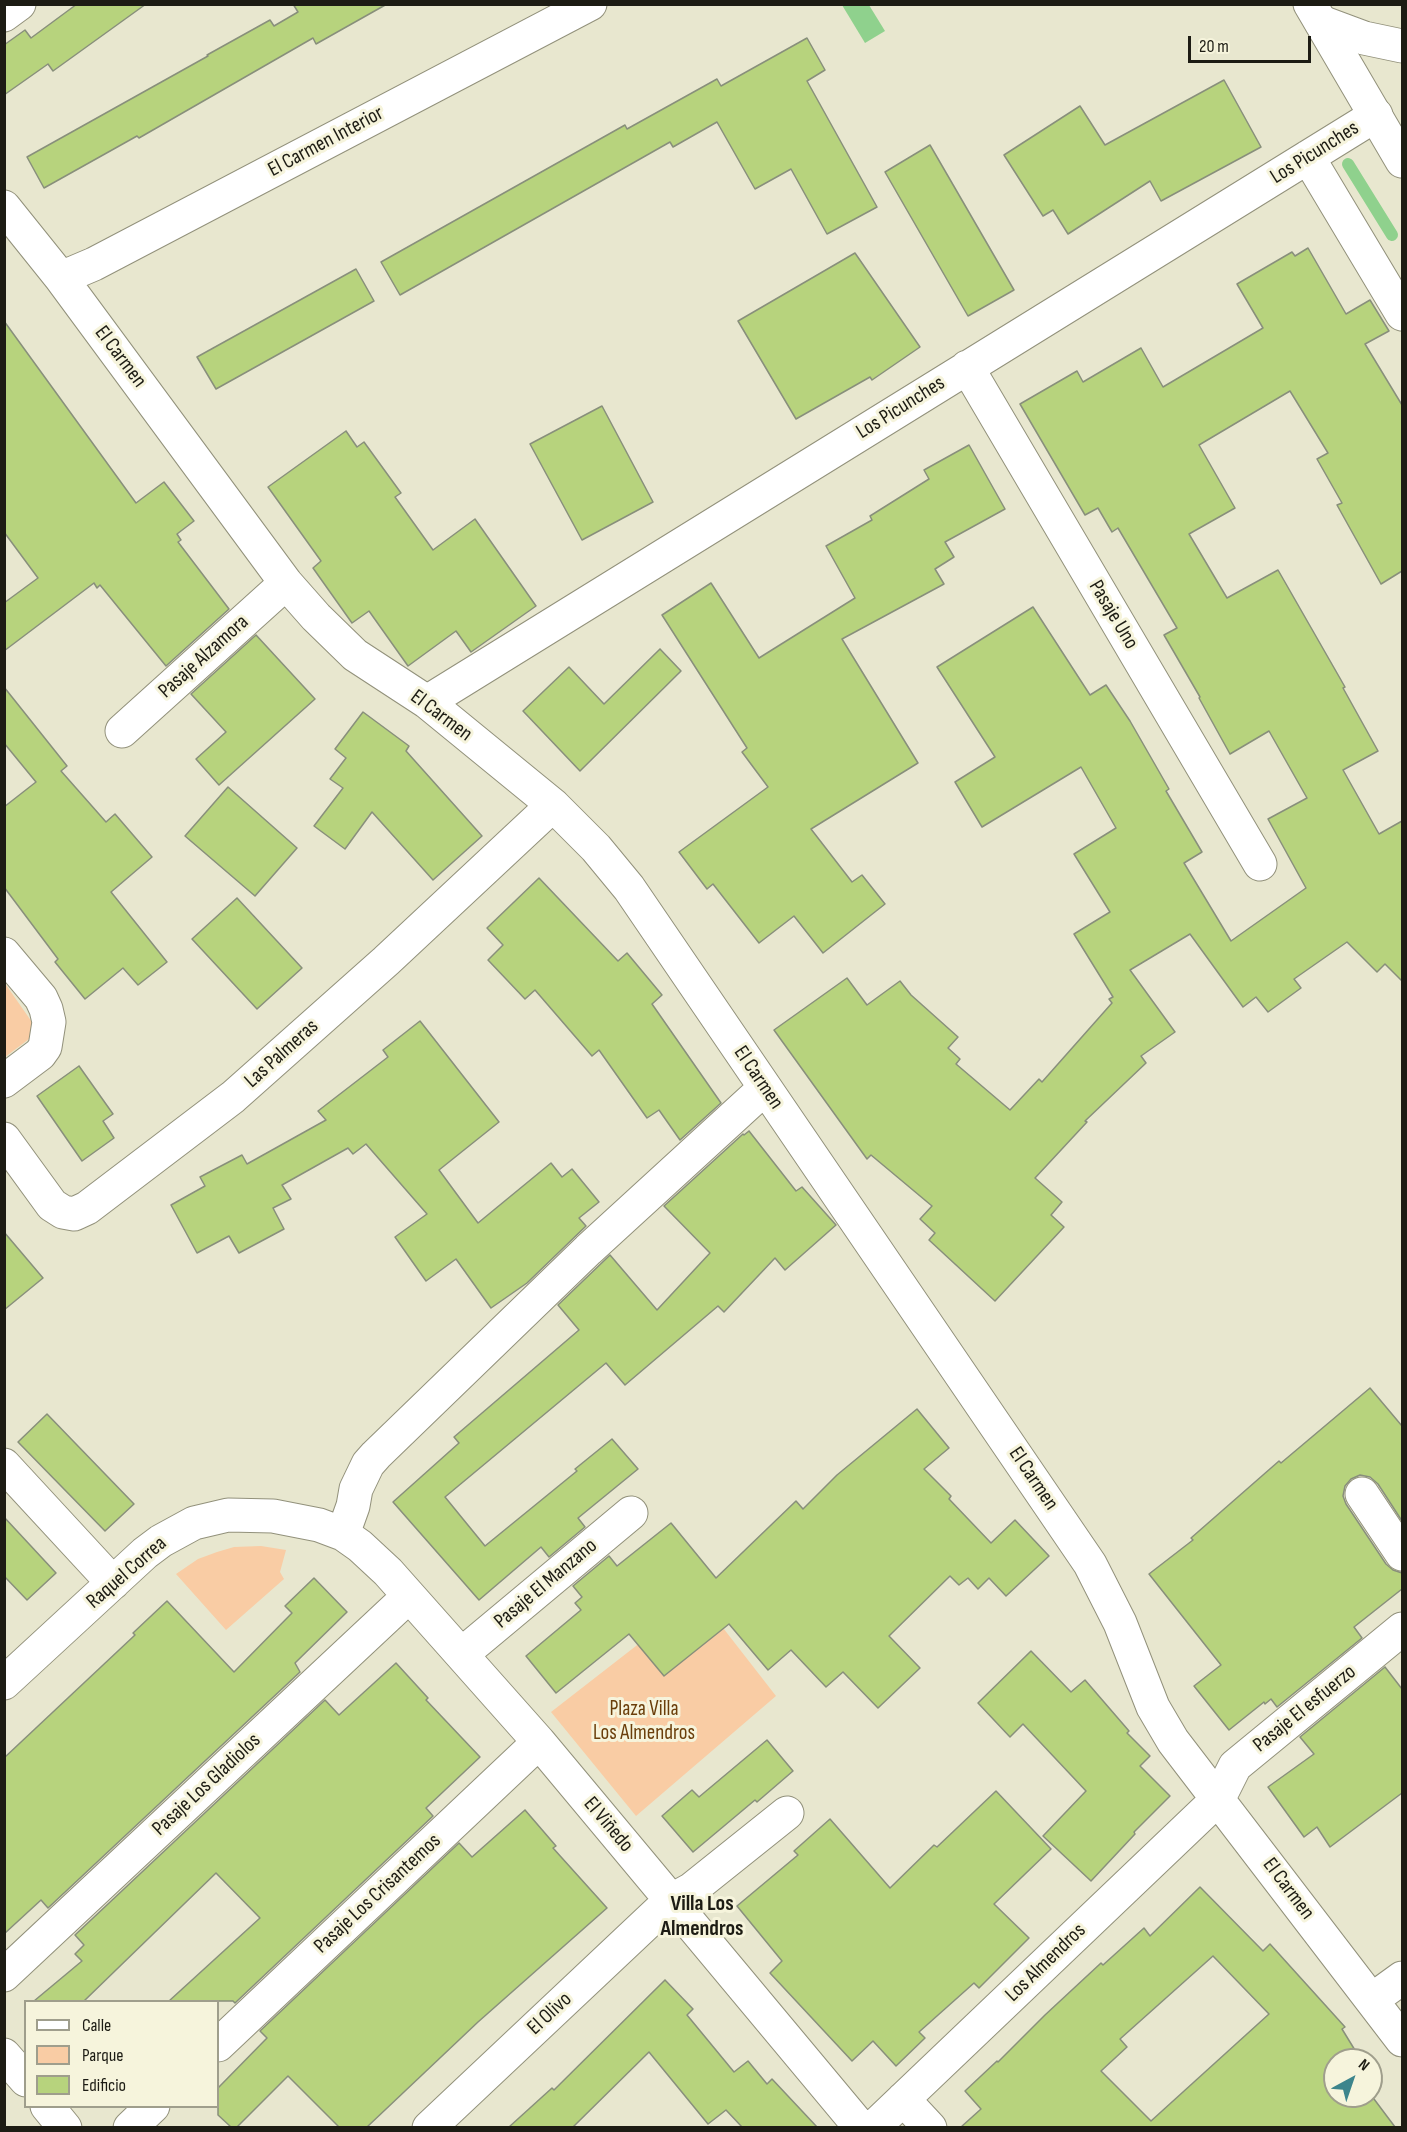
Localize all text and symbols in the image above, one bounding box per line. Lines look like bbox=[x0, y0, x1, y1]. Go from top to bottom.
scale bar bbox=[1191, 24, 1314, 62]
text: 20 m bbox=[1199, 36, 1229, 57]
street label: El Carmen Interior bbox=[264, 101, 388, 183]
street label: Los Picunches bbox=[1266, 116, 1364, 190]
street label: El Carmen bbox=[89, 321, 151, 393]
street label: Los Picunches bbox=[852, 371, 950, 445]
street label: Pasaje Uno bbox=[1083, 576, 1143, 654]
street label: Pasaje Alzamora bbox=[154, 610, 254, 704]
street label: El Carmen bbox=[405, 685, 477, 747]
street label: Las Palmeras bbox=[240, 1014, 324, 1094]
street label: El Carmen bbox=[728, 1042, 788, 1114]
street label: El Carmen bbox=[1003, 1443, 1063, 1515]
street label: Raquel Correa bbox=[82, 1531, 172, 1615]
street label: Pasaje El Manzano bbox=[489, 1534, 603, 1634]
street label: Pasaje El esfuerzo bbox=[1249, 1660, 1361, 1758]
park label: Plaza Villa Los Almendros bbox=[593, 1697, 695, 1747]
street label: Pasaje Los Gladiolos bbox=[148, 1728, 266, 1842]
street label: El Viñedo bbox=[578, 1792, 638, 1858]
street label: Pasaje Los Crisantemos bbox=[309, 1829, 447, 1959]
street label: El Carmen bbox=[1257, 1853, 1319, 1925]
district label: Villa Los Almendros bbox=[660, 1891, 744, 1942]
street label: Los Almendros bbox=[1001, 1919, 1091, 2007]
street label: El Olivo bbox=[523, 1987, 577, 2041]
legend bbox=[24, 2000, 219, 2108]
text: Calle bbox=[82, 2015, 111, 2036]
text: Parque bbox=[82, 2045, 123, 2066]
north arrow bbox=[1323, 2048, 1383, 2108]
text: N bbox=[1354, 2055, 1373, 2075]
text: Edificio bbox=[82, 2075, 126, 2096]

